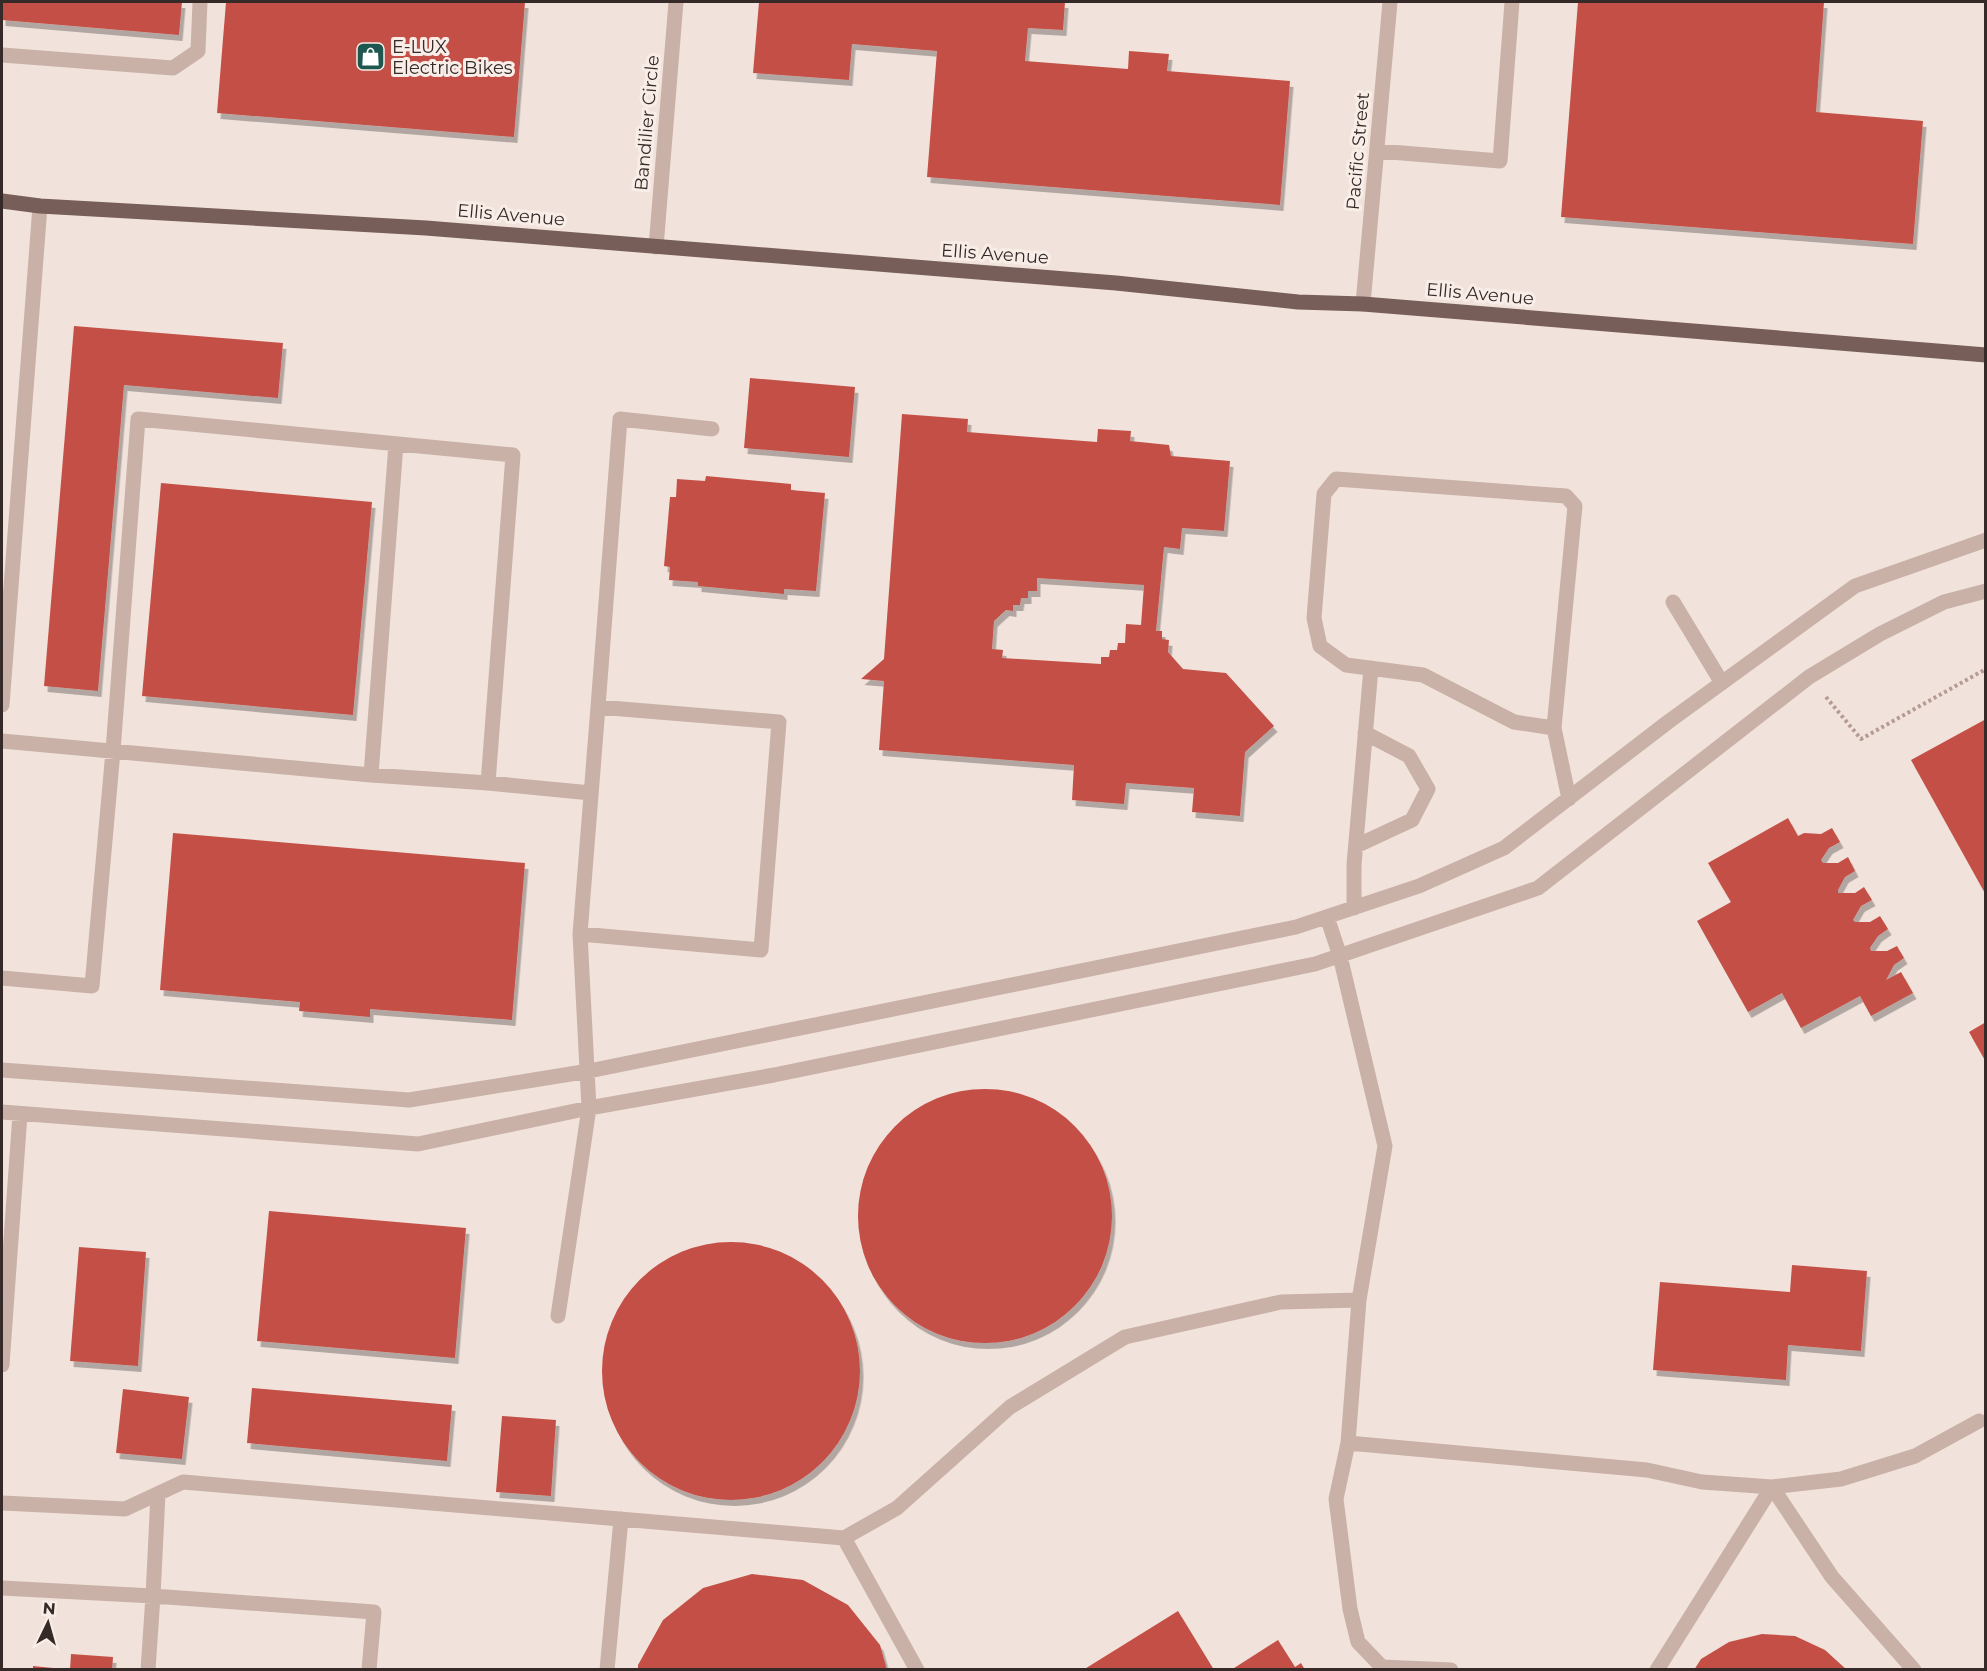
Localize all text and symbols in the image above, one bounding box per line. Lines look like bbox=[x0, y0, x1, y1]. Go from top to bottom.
place label: E-LUX Electric Bikes bbox=[392, 36, 513, 79]
shop icon: E-LUX Electric Bikes bbox=[355, 41, 387, 73]
street label: Bandilier Circle bbox=[630, 54, 664, 192]
street label: Pacific Street bbox=[1342, 91, 1374, 211]
street label: Ellis Avenue bbox=[456, 199, 566, 231]
street label: Ellis Avenue bbox=[940, 239, 1050, 269]
street label: Ellis Avenue bbox=[1425, 278, 1535, 310]
north arrow bbox=[18, 1593, 78, 1653]
text: N bbox=[42, 1599, 57, 1619]

